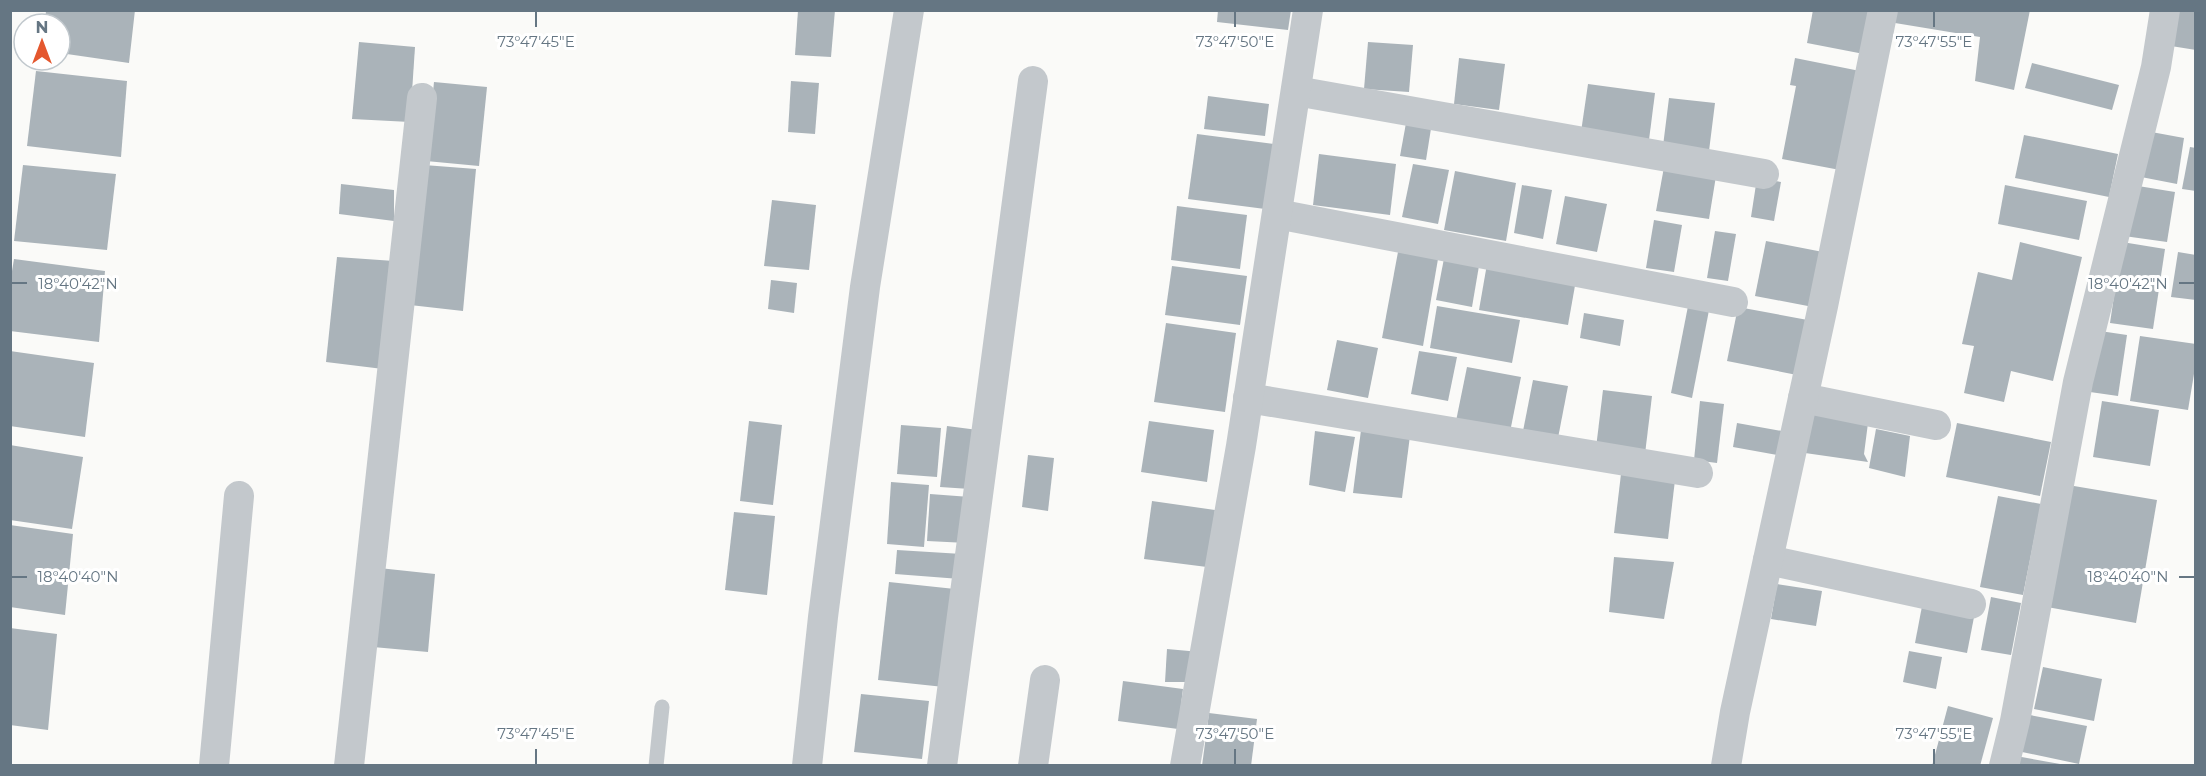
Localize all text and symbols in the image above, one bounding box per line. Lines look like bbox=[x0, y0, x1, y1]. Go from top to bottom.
north arrow bbox=[12, 12, 72, 72]
text: N bbox=[36, 18, 48, 37]
text: 73°47'45"E bbox=[497, 32, 575, 51]
text: 73°47'50"E bbox=[1196, 32, 1274, 51]
text: 73°47'55"E bbox=[1896, 32, 1972, 51]
text: 18°40'42"N bbox=[38, 274, 118, 293]
text: 18°40'42"N bbox=[2088, 274, 2168, 293]
text: 18°40'40"N bbox=[38, 567, 118, 586]
text: 18°40'40"N bbox=[2088, 567, 2168, 586]
text: 73°47'45"E bbox=[497, 724, 575, 743]
text: 73°47'50"E bbox=[1196, 724, 1274, 743]
text: 73°47'55"E bbox=[1896, 724, 1972, 743]

